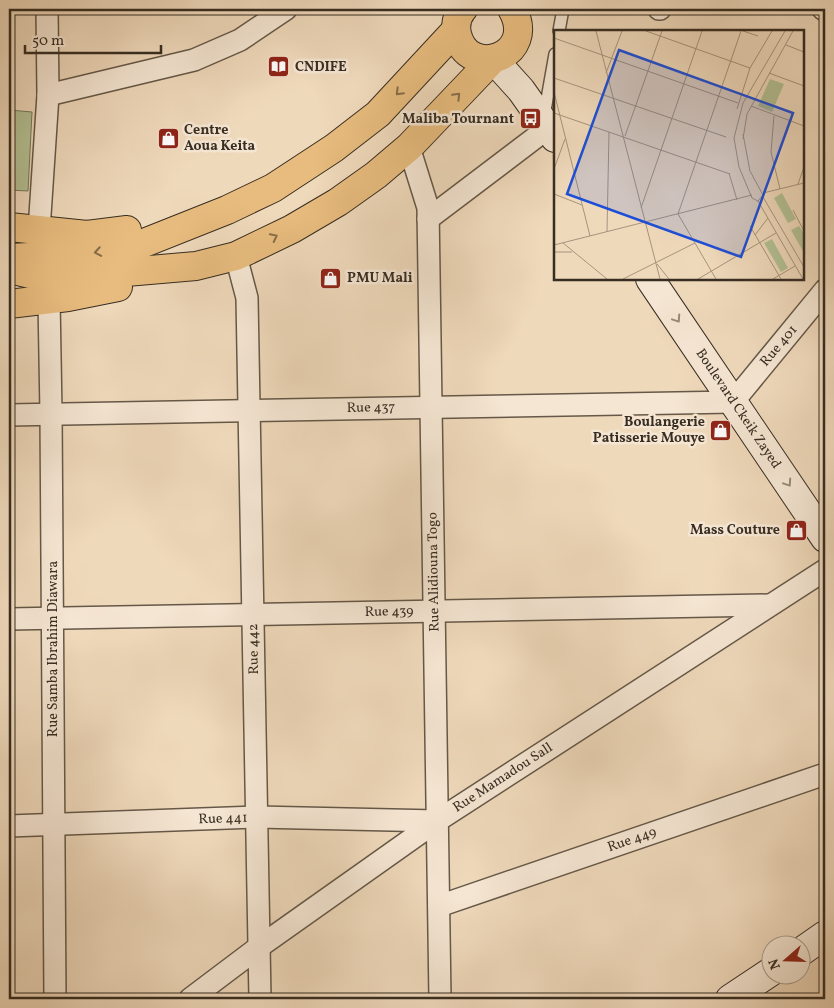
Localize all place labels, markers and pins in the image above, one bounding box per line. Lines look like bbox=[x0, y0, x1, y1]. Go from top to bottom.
library icon: CNDIFE bbox=[267, 55, 291, 79]
place label: CNDIFE bbox=[295, 58, 347, 77]
bus stop icon: Maliba Tournant bbox=[518, 107, 542, 131]
place label: Maliba Tournant bbox=[402, 110, 514, 129]
place label: Centre Aoua Keita bbox=[184, 121, 256, 156]
shop icon: Centre Aoua Keita bbox=[156, 126, 180, 150]
shop icon: PMU Mali bbox=[319, 266, 343, 290]
place label: PMU Mali bbox=[347, 269, 413, 288]
place label: Boulangerie Patisserie Mouye bbox=[593, 413, 705, 448]
shop icon: Boulangerie Patisserie Mouye bbox=[709, 418, 733, 442]
shop icon: Mass Couture bbox=[784, 518, 808, 542]
place label: Mass Couture bbox=[690, 521, 780, 540]

